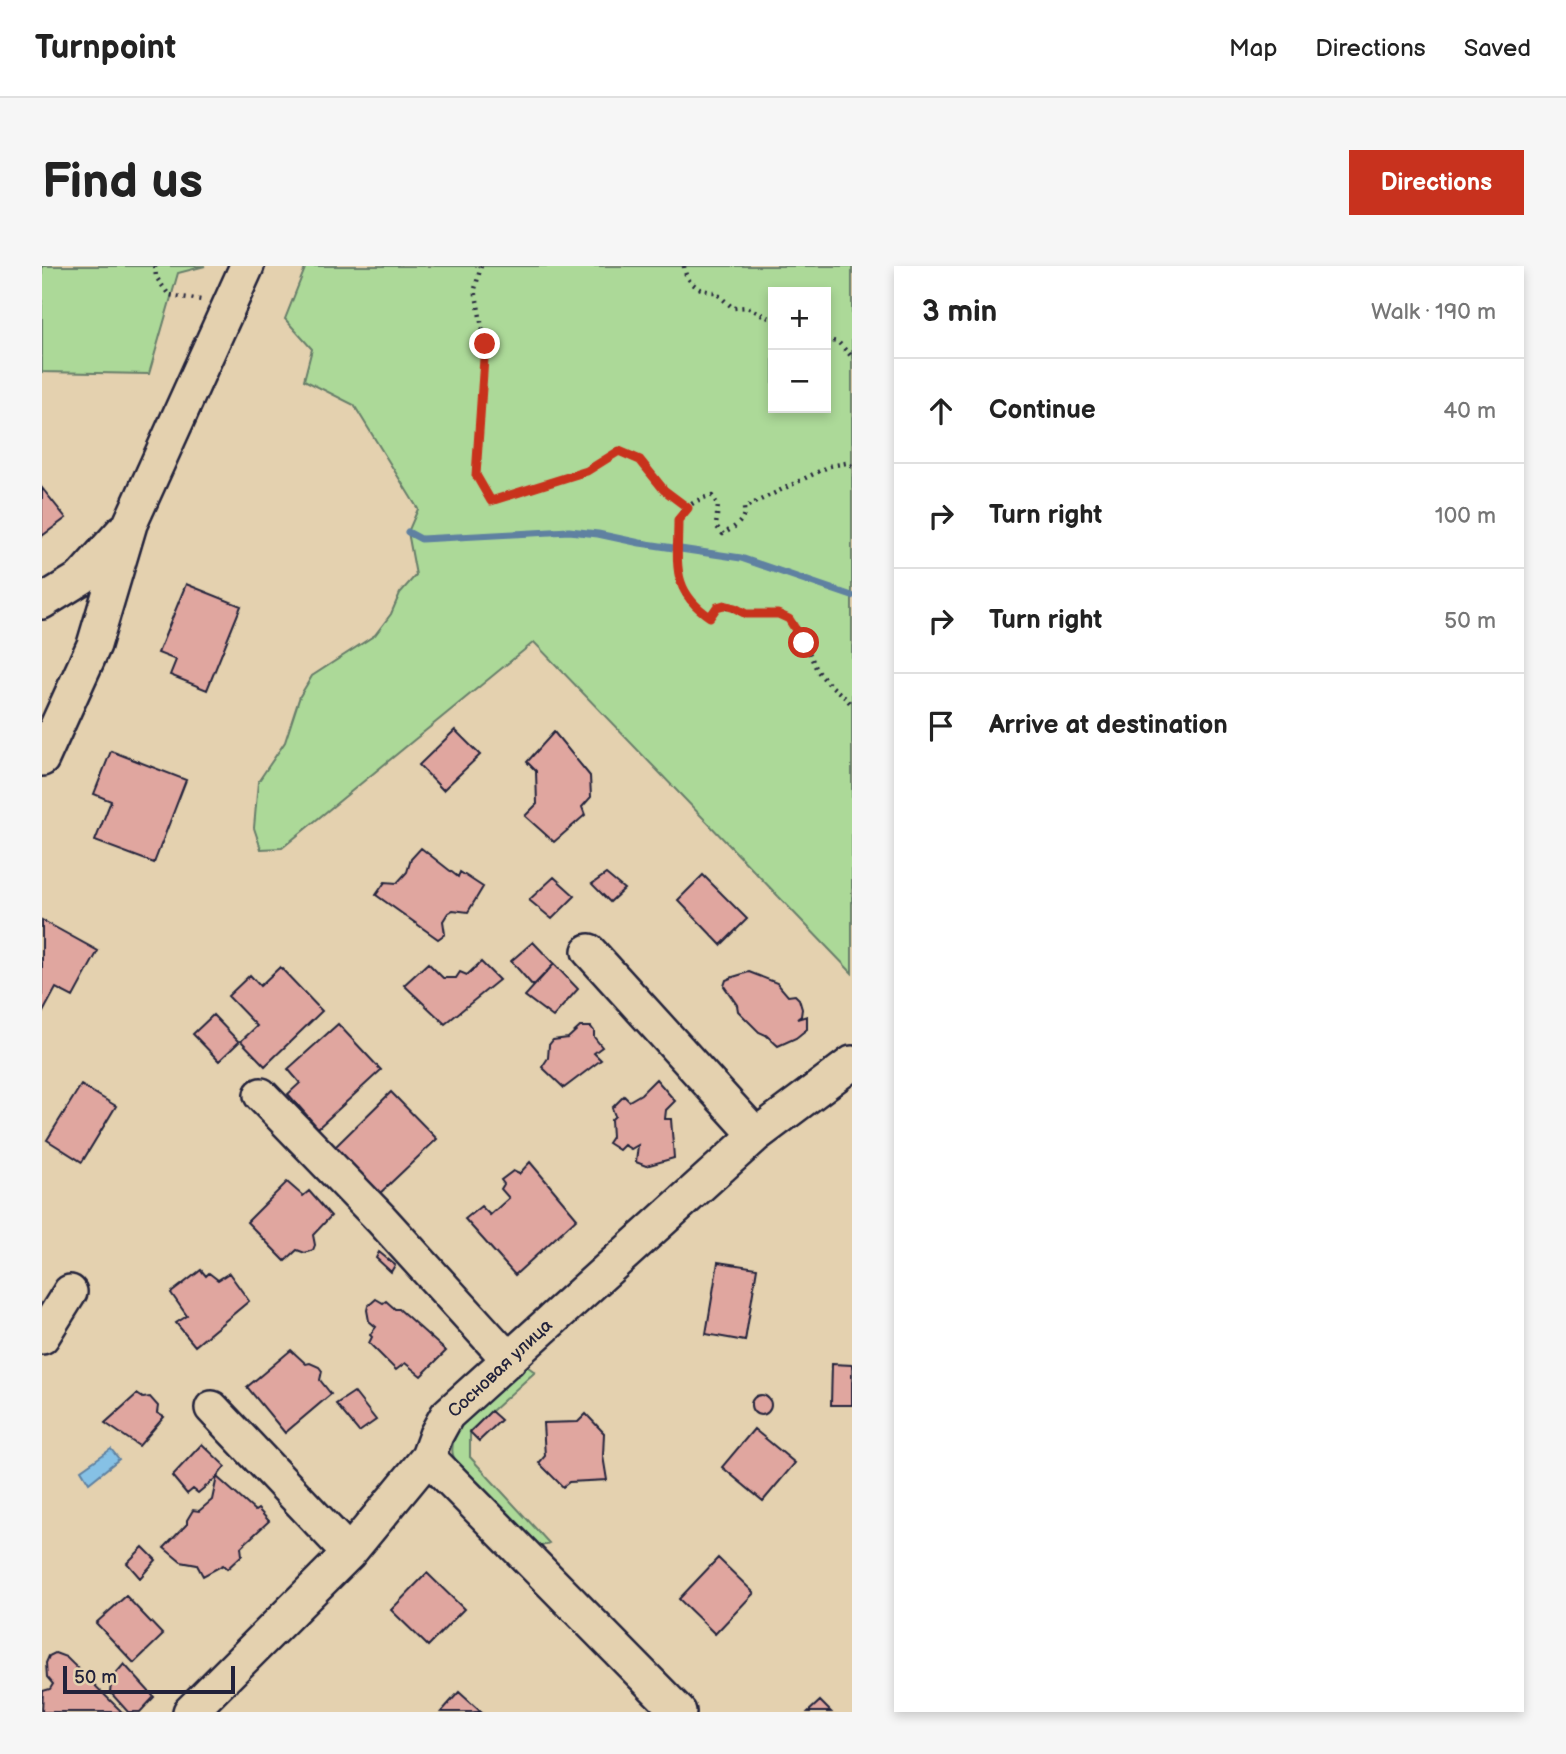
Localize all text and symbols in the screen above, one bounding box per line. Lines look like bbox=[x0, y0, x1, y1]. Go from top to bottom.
text: Turnpoint bbox=[35, 28, 176, 68]
text: Map bbox=[1229, 34, 1277, 63]
text: Directions bbox=[1315, 34, 1426, 63]
text: Saved bbox=[1464, 34, 1531, 63]
button: Directions bbox=[1349, 150, 1524, 215]
text: Find us bbox=[42, 153, 203, 212]
map controls bbox=[768, 287, 831, 413]
button: + bbox=[768, 287, 831, 350]
text: 3 min bbox=[922, 294, 997, 330]
text: Walk · 190 m bbox=[1371, 298, 1496, 326]
route end bbox=[469, 328, 500, 359]
button: − bbox=[768, 350, 831, 413]
icon: ahead bbox=[922, 392, 960, 430]
text: Continue bbox=[989, 395, 1096, 426]
text: 40 m bbox=[1443, 397, 1496, 425]
icon: right bbox=[922, 497, 960, 535]
text: Turn right bbox=[989, 500, 1102, 531]
text: 100 m bbox=[1435, 502, 1496, 530]
icon: right bbox=[922, 602, 960, 640]
text: Turn right bbox=[989, 605, 1102, 636]
text: 50 m bbox=[1444, 607, 1496, 635]
route start bbox=[788, 627, 819, 658]
icon: arrive bbox=[922, 707, 960, 745]
text: Arrive at destination bbox=[989, 710, 1228, 741]
street label: Сосновая улица bbox=[444, 1315, 557, 1422]
scale bar bbox=[63, 1663, 234, 1695]
text: 50 m bbox=[74, 1666, 117, 1689]

